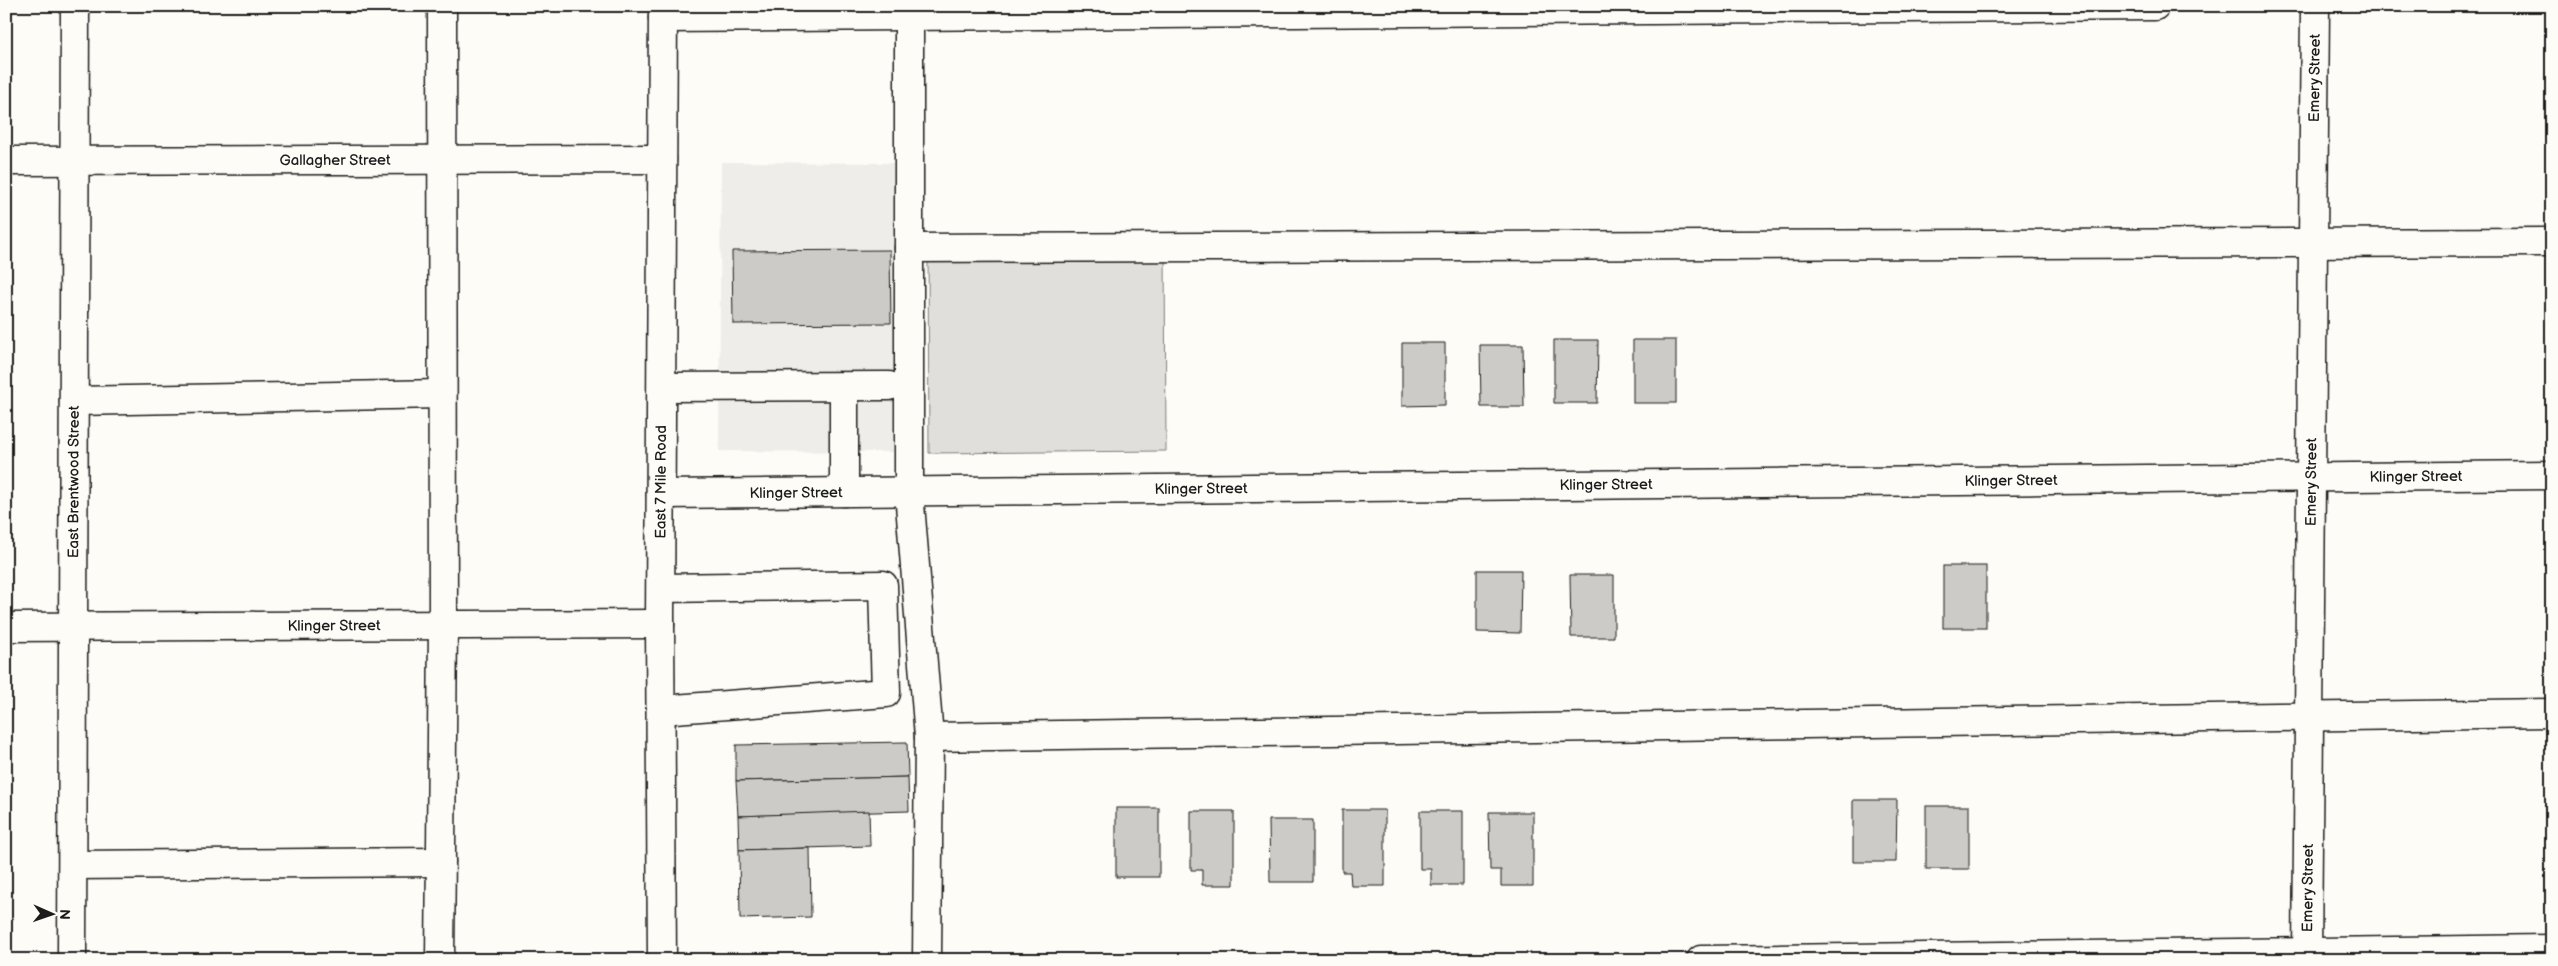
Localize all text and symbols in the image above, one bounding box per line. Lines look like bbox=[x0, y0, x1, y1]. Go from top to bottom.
street label: Emery Street bbox=[2305, 33, 2325, 122]
street label: Gallagher Street bbox=[279, 151, 391, 170]
street label: East Brentwood Street bbox=[64, 405, 84, 558]
street label: East 7 Mile Road bbox=[651, 425, 671, 539]
street label: Emery Street bbox=[2302, 437, 2321, 526]
street label: Klinger Street bbox=[2369, 467, 2463, 487]
street label: Klinger Street bbox=[1964, 471, 2058, 491]
street label: Klinger Street bbox=[1559, 475, 1653, 495]
street label: Klinger Street bbox=[1154, 479, 1248, 499]
street label: Klinger Street bbox=[749, 483, 843, 503]
street label: Klinger Street bbox=[287, 616, 381, 636]
street label: Emery Street bbox=[2298, 843, 2318, 932]
north arrow bbox=[28, 888, 78, 938]
text: N bbox=[56, 909, 73, 920]

